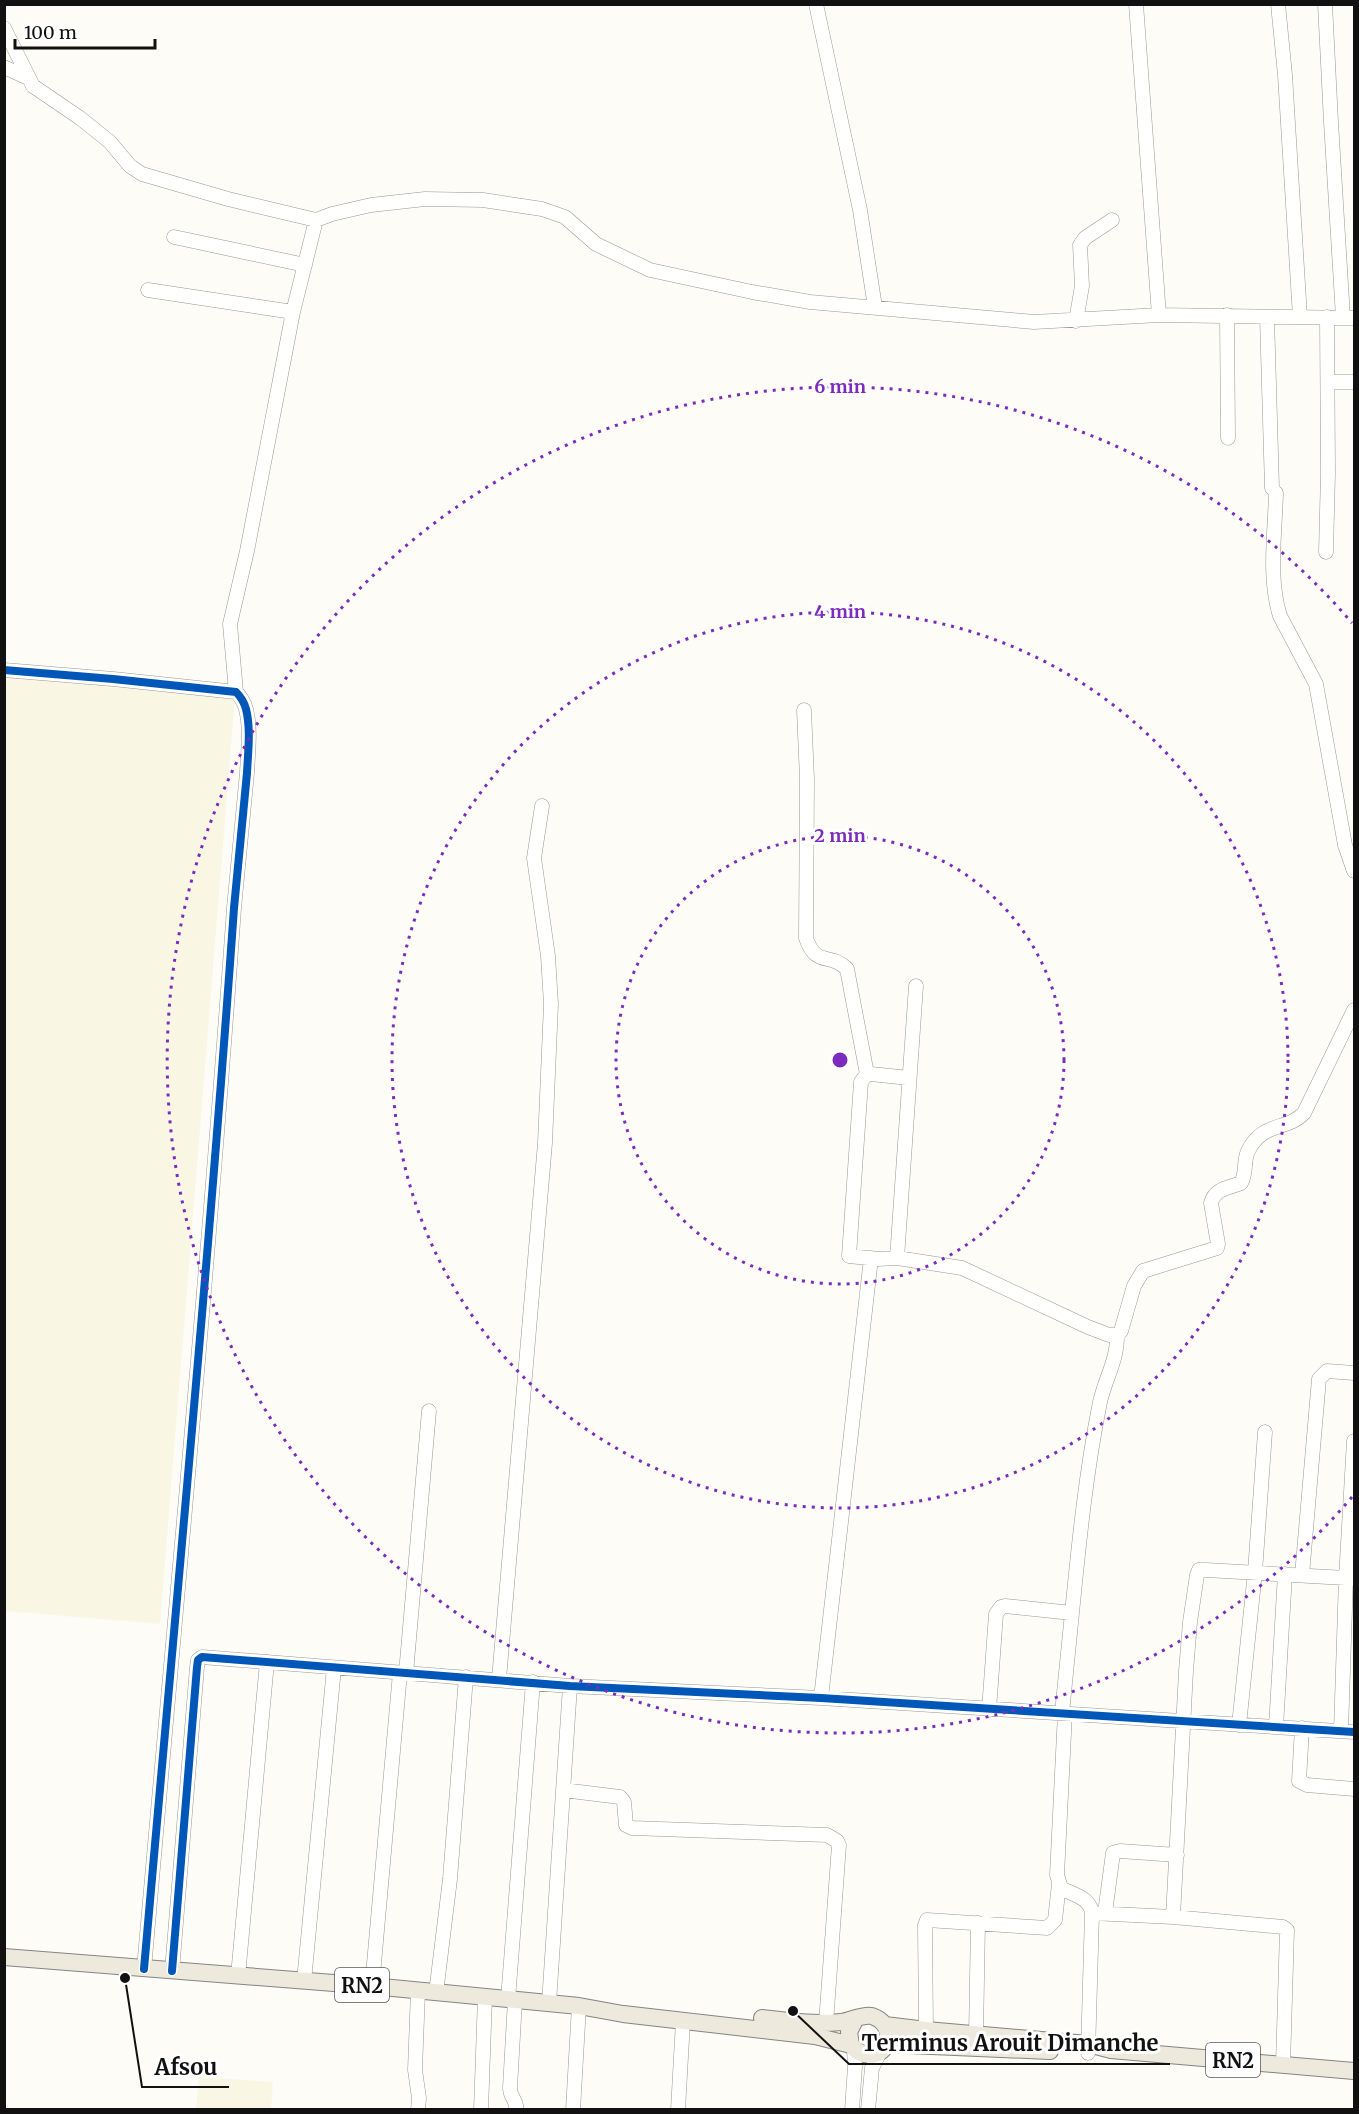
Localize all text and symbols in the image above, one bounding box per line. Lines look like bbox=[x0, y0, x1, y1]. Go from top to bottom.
scale bar bbox=[15, 12, 154, 50]
text: 100 m bbox=[24, 21, 77, 44]
text: 6 min bbox=[814, 375, 866, 398]
text: 4 min bbox=[814, 600, 866, 623]
text: 2 min bbox=[814, 824, 866, 847]
centre of rings bbox=[830, 1050, 850, 1070]
road number: RN2 bbox=[335, 1968, 389, 2002]
callout: Terminus Arouit Dimanche bbox=[849, 2024, 1170, 2064]
text: Terminus Arouit Dimanche bbox=[861, 2029, 1159, 2057]
road number: RN2 bbox=[1206, 2043, 1260, 2077]
callout: Afsou bbox=[142, 2047, 229, 2087]
text: Afsou bbox=[154, 2053, 217, 2081]

